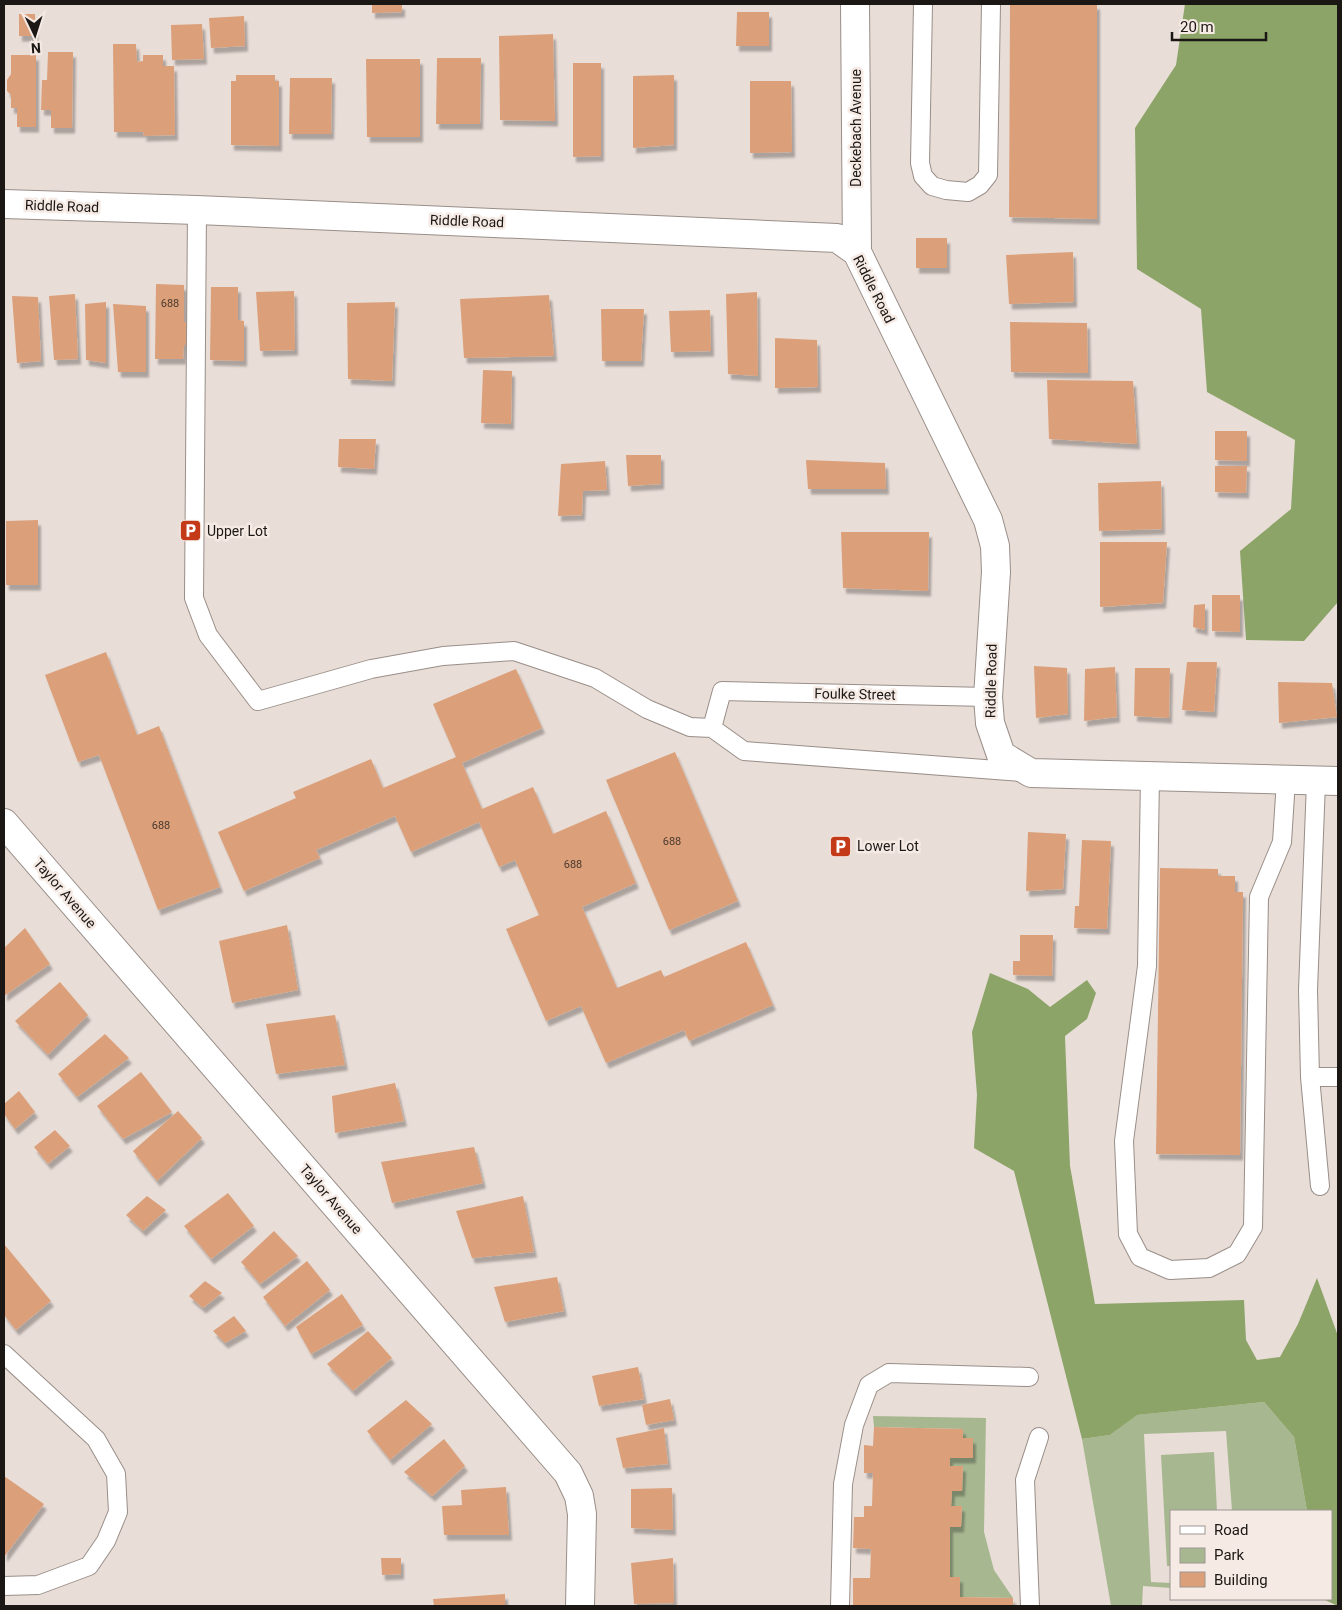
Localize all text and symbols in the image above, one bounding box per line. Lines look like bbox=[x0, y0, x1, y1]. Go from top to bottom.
north arrow bbox=[10, 10, 60, 60]
scale bar bbox=[1172, 10, 1266, 42]
text: 20 m bbox=[1180, 18, 1214, 36]
text: N bbox=[30, 40, 41, 56]
street label: Deckebach Avenue bbox=[848, 69, 864, 187]
street label: Riddle Road bbox=[25, 197, 99, 215]
street label: Riddle Road bbox=[430, 212, 504, 230]
street label: Riddle Road bbox=[850, 252, 898, 326]
house number: 688 bbox=[161, 297, 179, 310]
parking icon: Upper Lot bbox=[179, 519, 203, 543]
place label: Upper Lot bbox=[207, 523, 268, 539]
street label: Riddle Road bbox=[982, 644, 1000, 718]
street label: Foulke Street bbox=[814, 685, 896, 703]
house number: 688 bbox=[152, 819, 170, 832]
parking icon: Lower Lot bbox=[829, 834, 853, 858]
house number: 688 bbox=[663, 835, 681, 848]
place label: Lower Lot bbox=[857, 838, 919, 854]
street label: Taylor Avenue bbox=[30, 855, 100, 931]
house number: 688 bbox=[564, 858, 582, 871]
street label: Taylor Avenue bbox=[296, 1161, 366, 1237]
legend bbox=[1170, 1510, 1332, 1600]
text: Road bbox=[1214, 1521, 1248, 1539]
text: Park bbox=[1214, 1546, 1245, 1564]
text: Building bbox=[1214, 1571, 1268, 1589]

